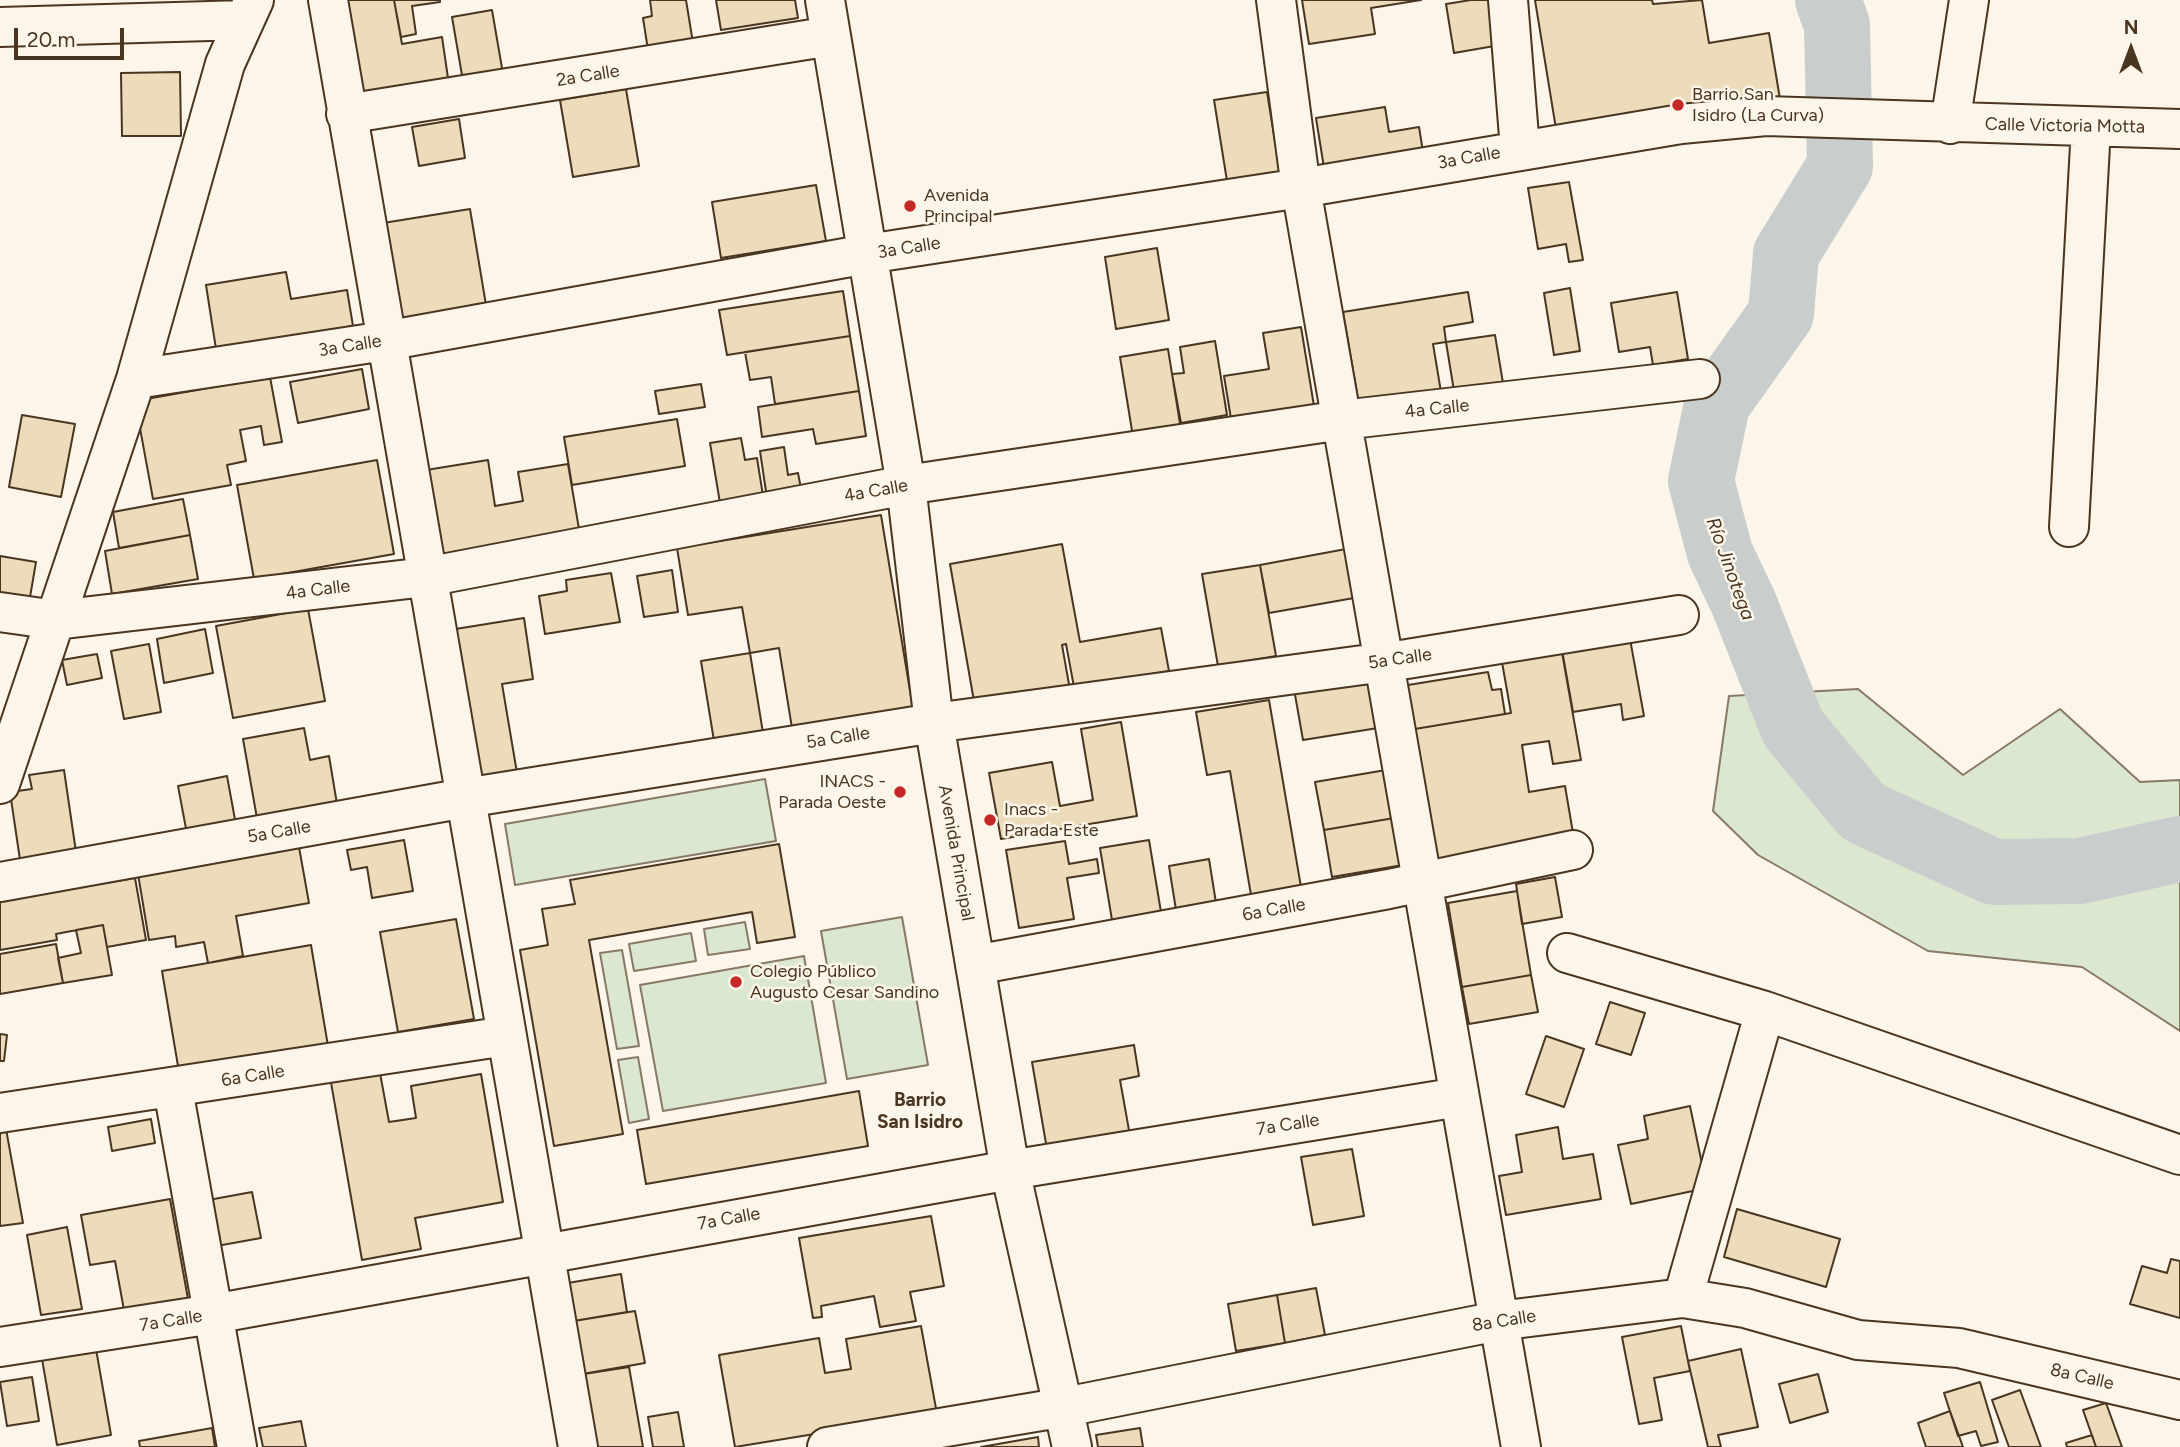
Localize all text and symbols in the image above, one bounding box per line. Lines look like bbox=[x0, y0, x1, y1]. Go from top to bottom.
scale bar bbox=[18, 14, 128, 58]
north arrow bbox=[2096, 14, 2166, 84]
text: N bbox=[2124, 16, 2138, 39]
text: 20 m bbox=[27, 27, 75, 52]
street label: 2a Calle bbox=[555, 60, 621, 92]
place label: Barrio San Isidro (La Curva) bbox=[1692, 84, 1824, 126]
marker: Barrio San Isidro (La Curva) bbox=[1670, 97, 1686, 113]
street label: Calle Victoria Motta bbox=[1985, 114, 2145, 138]
street label: 3a Calle bbox=[1436, 142, 1502, 174]
place label: Avenida Principal bbox=[924, 185, 992, 228]
marker: Avenida Principal bbox=[902, 198, 918, 214]
street label: 3a Calle bbox=[876, 232, 942, 264]
street label: 3a Calle bbox=[317, 330, 383, 362]
street label: 4a Calle bbox=[1404, 395, 1470, 423]
street label: 4a Calle bbox=[842, 475, 910, 507]
water label: Río Jinotega bbox=[1701, 514, 1759, 624]
street label: 4a Calle bbox=[285, 575, 351, 605]
street label: 5a Calle bbox=[1367, 644, 1433, 674]
street label: 5a Calle bbox=[805, 722, 871, 754]
place label: INACS - Parada Oeste bbox=[778, 771, 886, 814]
street label: Avenida Principal bbox=[933, 783, 979, 923]
marker: INACS - Parada Oeste bbox=[892, 784, 908, 800]
place label: Inacs - Parada Este bbox=[1004, 799, 1098, 842]
marker: Inacs - Parada Este bbox=[982, 812, 998, 828]
street label: 5a Calle bbox=[246, 816, 312, 848]
street label: 6a Calle bbox=[1241, 894, 1307, 926]
place label: Colegio Público Augusto Cesar Sandino bbox=[750, 961, 939, 1004]
marker: Colegio Público Augusto Cesar Sandino bbox=[728, 974, 744, 990]
street label: 6a Calle bbox=[220, 1060, 286, 1092]
district label: Barrio San Isidro bbox=[877, 1089, 963, 1133]
street label: 7a Calle bbox=[1255, 1109, 1321, 1141]
street label: 7a Calle bbox=[696, 1203, 762, 1235]
street label: 7a Calle bbox=[138, 1305, 204, 1337]
street label: 8a Calle bbox=[1470, 1305, 1538, 1337]
street label: 8a Calle bbox=[2048, 1359, 2116, 1395]

